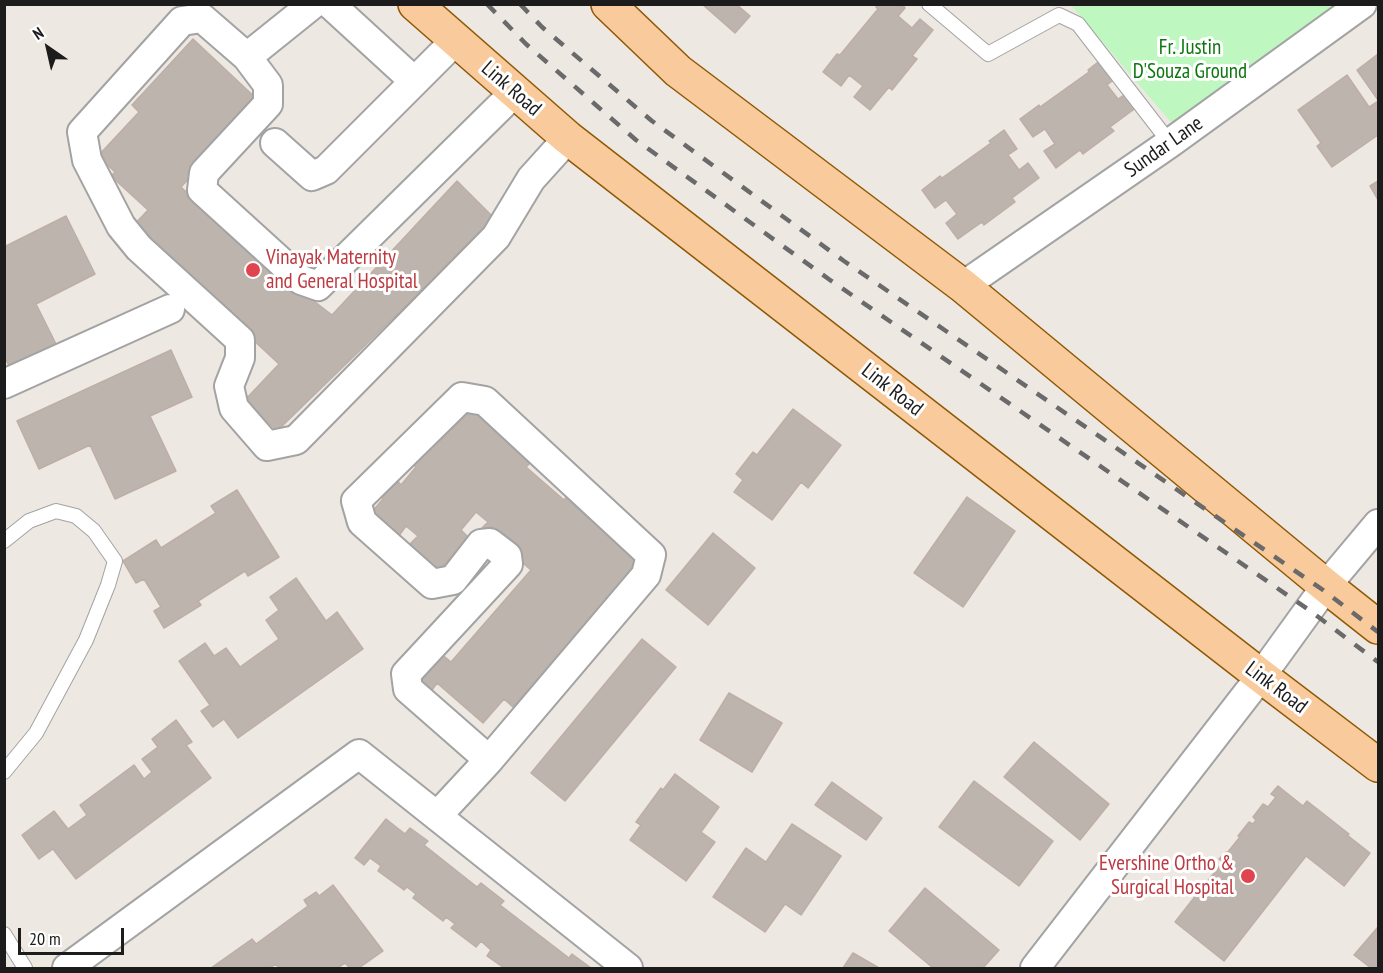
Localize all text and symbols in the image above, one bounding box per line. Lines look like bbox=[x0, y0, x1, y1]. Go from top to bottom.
north arrow bbox=[18, 18, 78, 78]
text: N bbox=[29, 22, 47, 44]
park label: Fr. Justin D'Souza Ground bbox=[1133, 35, 1247, 85]
street label: Link Road bbox=[476, 56, 546, 122]
street label: Sundar Lane bbox=[1120, 111, 1208, 183]
place label: Vinayak Maternity and General Hospital bbox=[266, 245, 418, 295]
marker: Vinayak Maternity and General Hospital bbox=[244, 261, 262, 279]
street label: Link Road bbox=[856, 358, 928, 422]
street label: Link Road bbox=[1240, 657, 1312, 719]
place label: Evershine Ortho & Surgical Hospital bbox=[1099, 851, 1234, 901]
marker: Evershine Ortho & Surgical Hospital bbox=[1239, 867, 1257, 885]
scale bar bbox=[21, 916, 128, 954]
text: 20 m bbox=[29, 927, 61, 950]

